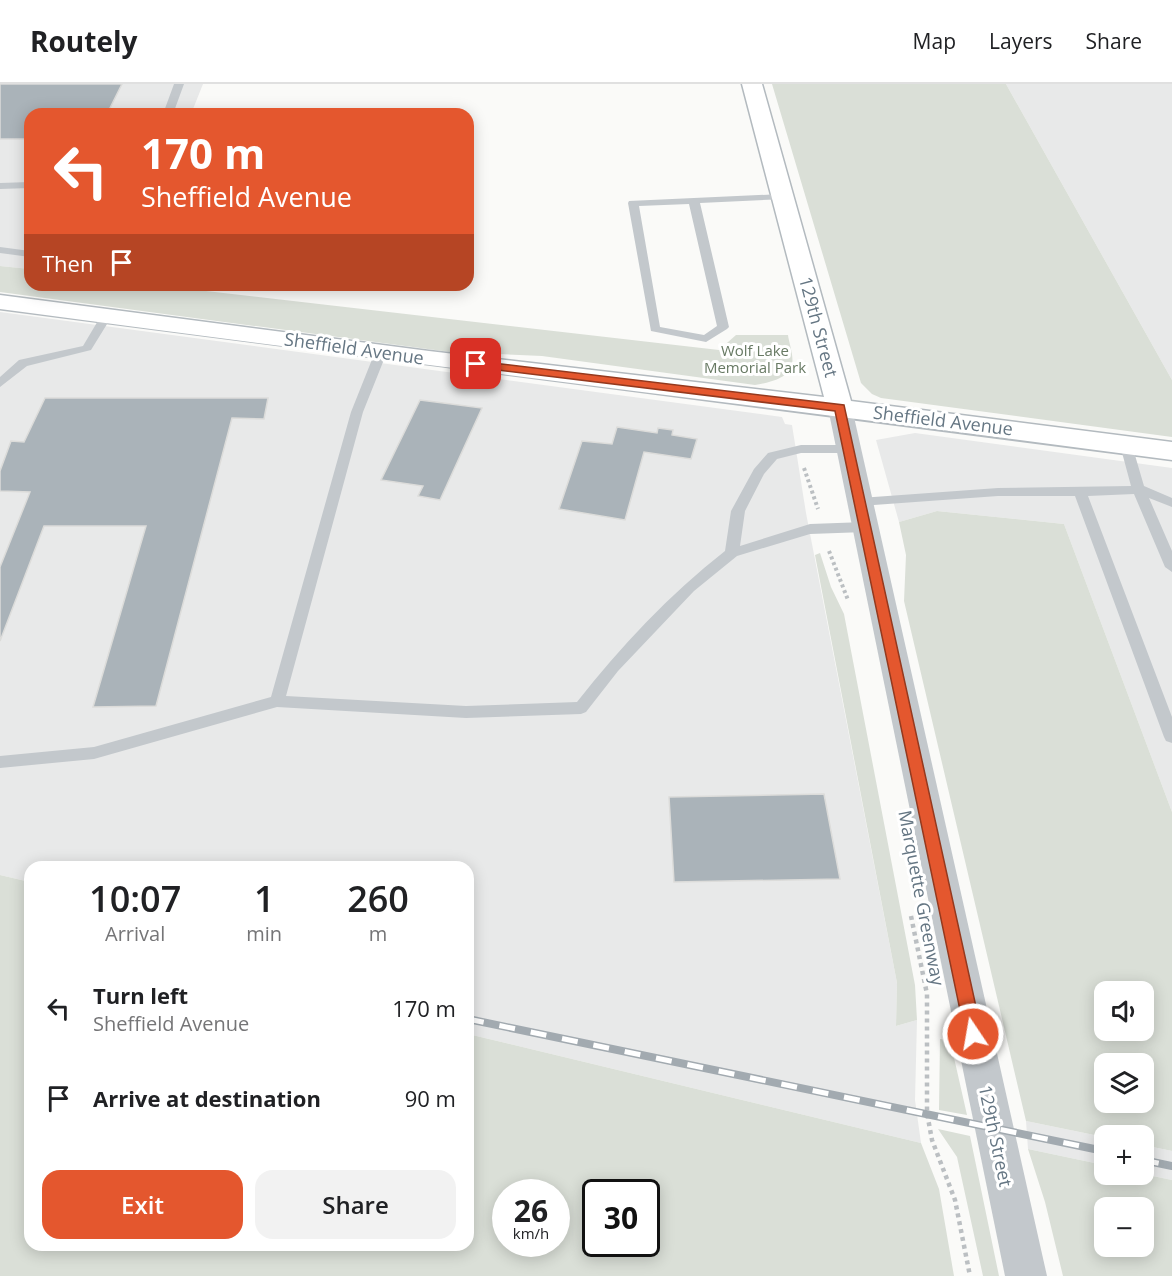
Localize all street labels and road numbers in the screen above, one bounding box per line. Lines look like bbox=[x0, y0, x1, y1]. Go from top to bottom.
street label: 129th Street bbox=[794, 274, 844, 380]
street label: Sheffield Avenue bbox=[283, 326, 425, 370]
street label: Sheffield Avenue bbox=[872, 400, 1014, 440]
street label: Marquette Greenway bbox=[893, 808, 951, 988]
street label: 129th Street bbox=[974, 1083, 1018, 1189]

